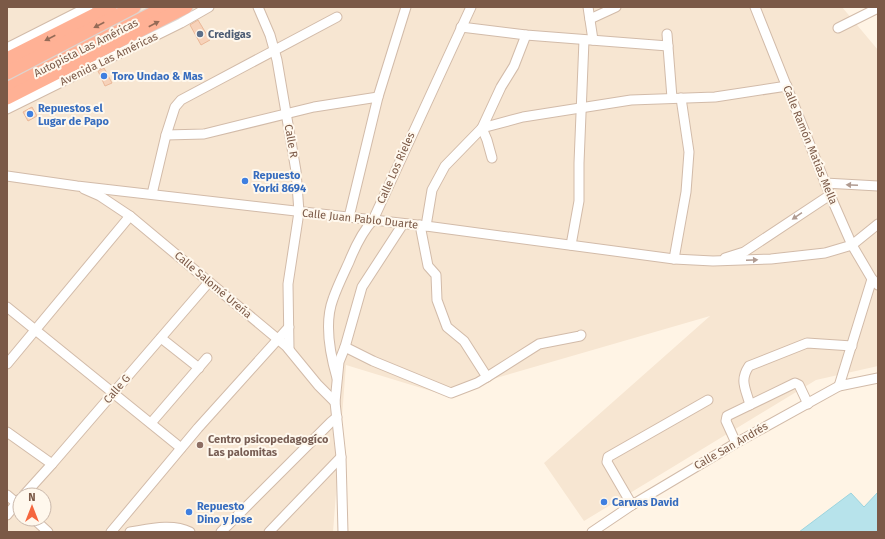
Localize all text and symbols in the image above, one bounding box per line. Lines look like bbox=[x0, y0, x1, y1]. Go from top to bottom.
street label: Autopista Las Américas bbox=[32, 16, 140, 80]
one-way arrow bbox=[148, 20, 160, 27]
one-way arrow bbox=[93, 22, 105, 28]
place label: Credigas bbox=[208, 28, 252, 41]
marker: Credigas bbox=[195, 29, 205, 39]
street label: Avenida Las Américas bbox=[58, 30, 160, 88]
one-way arrow bbox=[44, 34, 56, 41]
place label: Toro Undao & Mas bbox=[112, 70, 204, 83]
marker: Toro Undao & Mas bbox=[99, 71, 109, 81]
street label: Calle Ramón Matías Mella bbox=[780, 83, 840, 207]
place label: Repuestos el Lugar de Papo bbox=[38, 102, 110, 128]
marker: Repuestos el Lugar de Papo bbox=[25, 109, 35, 119]
street label: Calle R bbox=[282, 123, 300, 159]
street label: Calle Los Rieles bbox=[374, 130, 418, 206]
place label: Repuesto Yorki 8694 bbox=[252, 169, 306, 195]
marker: Repuesto Yorki 8694 bbox=[240, 176, 250, 186]
one-way arrow bbox=[846, 181, 858, 188]
street label: Calle Juan Pablo Duarte bbox=[301, 206, 419, 232]
one-way arrow bbox=[792, 212, 802, 220]
street label: Calle Salomé Ureña bbox=[172, 249, 254, 321]
one-way arrow bbox=[746, 256, 758, 263]
street label: Calle G bbox=[101, 372, 133, 406]
street label: Calle San Andrés bbox=[692, 420, 770, 472]
place label: Centro psicopedagogíco Las palomitas bbox=[208, 433, 329, 459]
marker: Centro psicopedagogíco Las palomitas bbox=[195, 440, 205, 450]
north arrow bbox=[12, 487, 52, 527]
text: N bbox=[28, 491, 36, 504]
place label: Carwas David bbox=[612, 496, 679, 509]
marker: Carwas David bbox=[599, 497, 609, 507]
place label: Repuesto Dino y Jose bbox=[197, 500, 252, 526]
marker: Repuesto Dino y Jose bbox=[184, 507, 194, 517]

